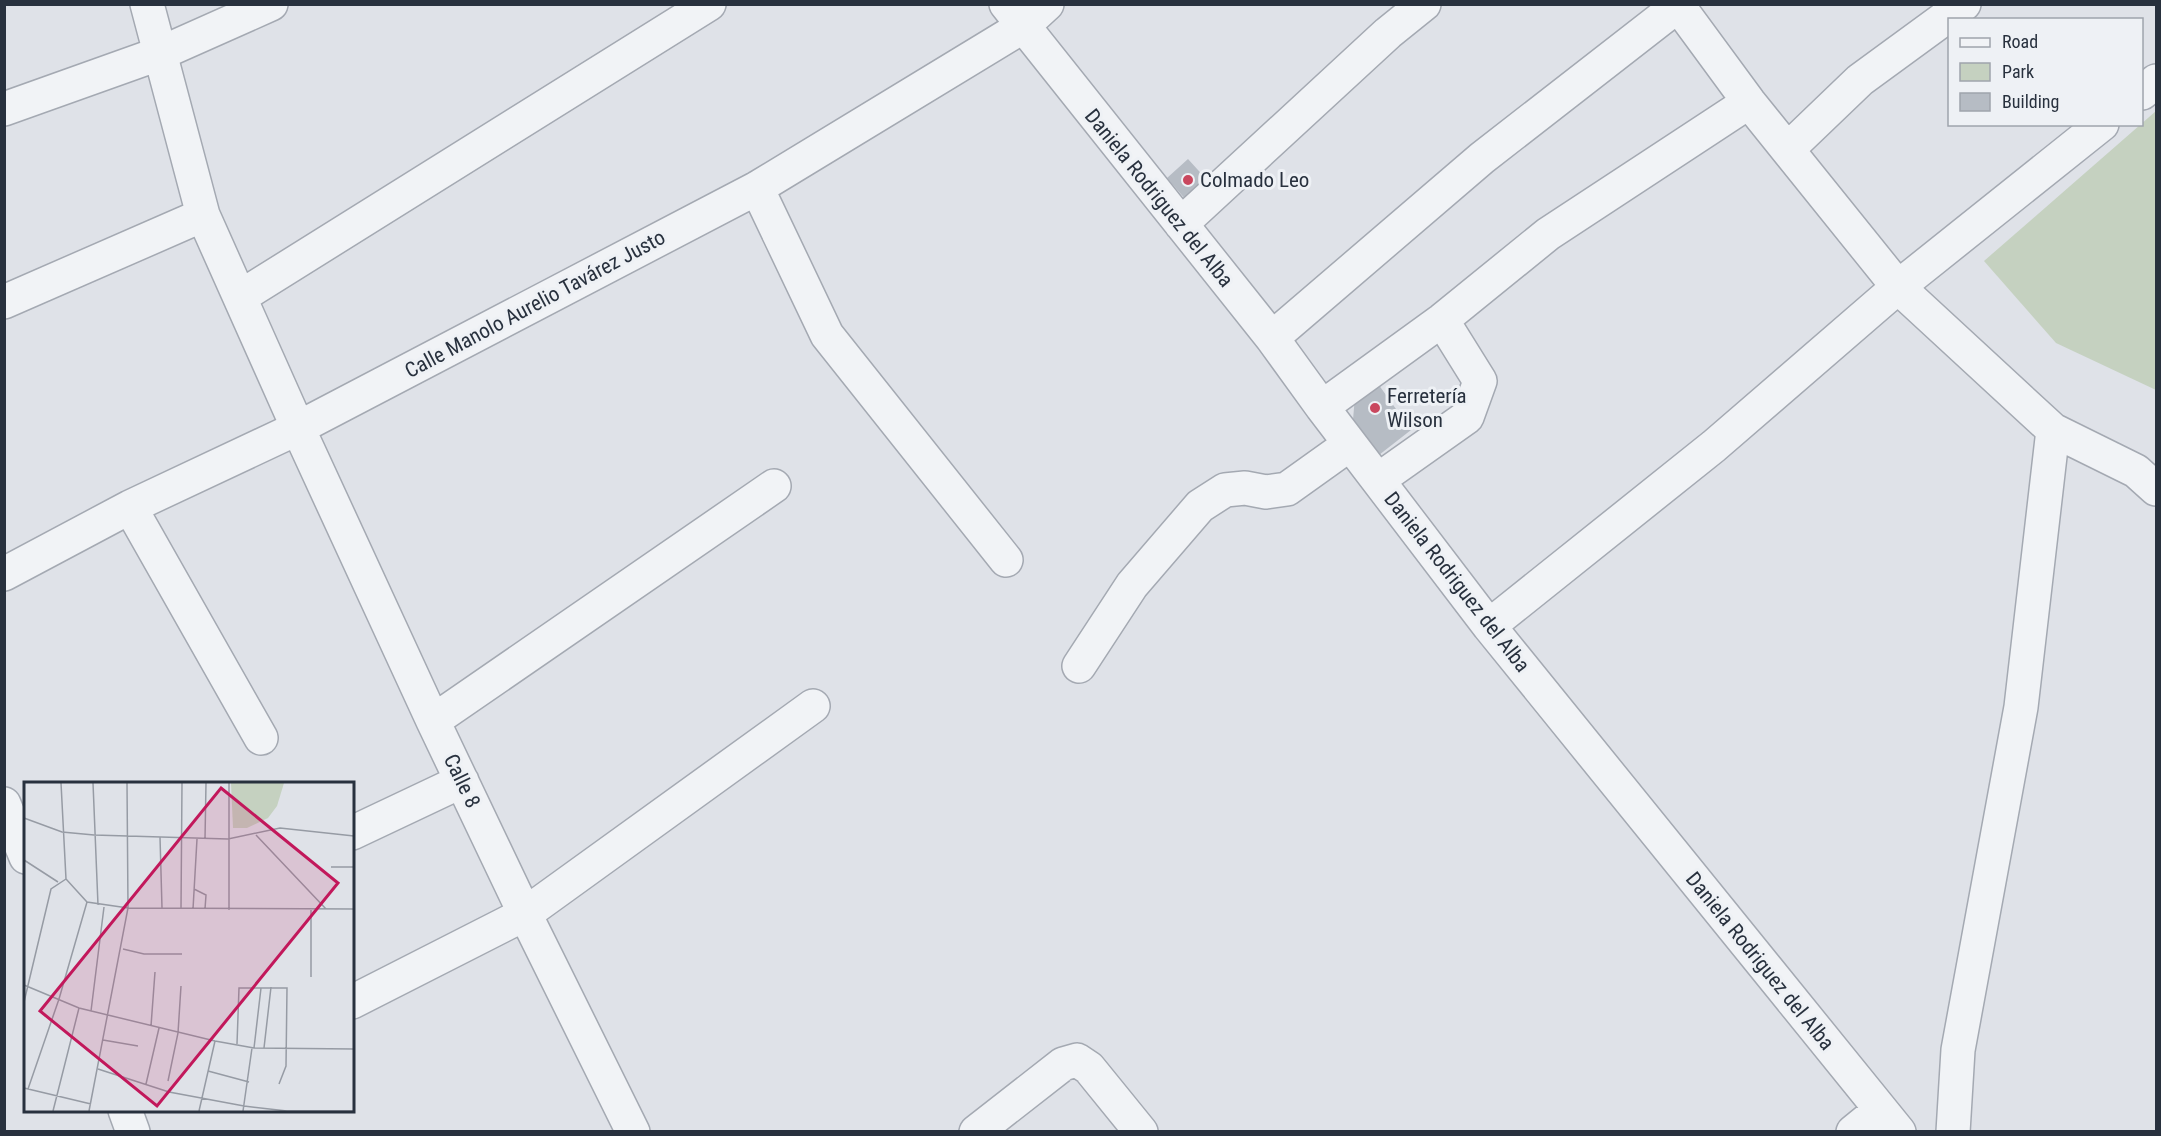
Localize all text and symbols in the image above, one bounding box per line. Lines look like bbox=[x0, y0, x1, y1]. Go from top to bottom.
legend bbox=[1948, 18, 2143, 126]
text: Road bbox=[2002, 31, 2038, 52]
text: Park bbox=[2002, 61, 2034, 82]
text: Building bbox=[2002, 91, 2059, 112]
street label: Daniela Rodriguez del Alba bbox=[1080, 104, 1238, 292]
place label: Colmado Leo bbox=[1200, 168, 1309, 192]
marker: Colmado Leo bbox=[1181, 173, 1195, 187]
street label: Calle Manolo Aurelio Tavárez Justo bbox=[401, 225, 669, 383]
place label: Ferretería Wilson bbox=[1387, 384, 1467, 432]
marker: Ferretería Wilson bbox=[1368, 401, 1382, 415]
street label: Daniela Rodriguez del Alba bbox=[1379, 487, 1535, 677]
street label: Calle 8 bbox=[439, 750, 485, 812]
inset map bbox=[24, 782, 354, 1112]
street label: Daniela Rodriguez del Alba bbox=[1681, 867, 1839, 1055]

